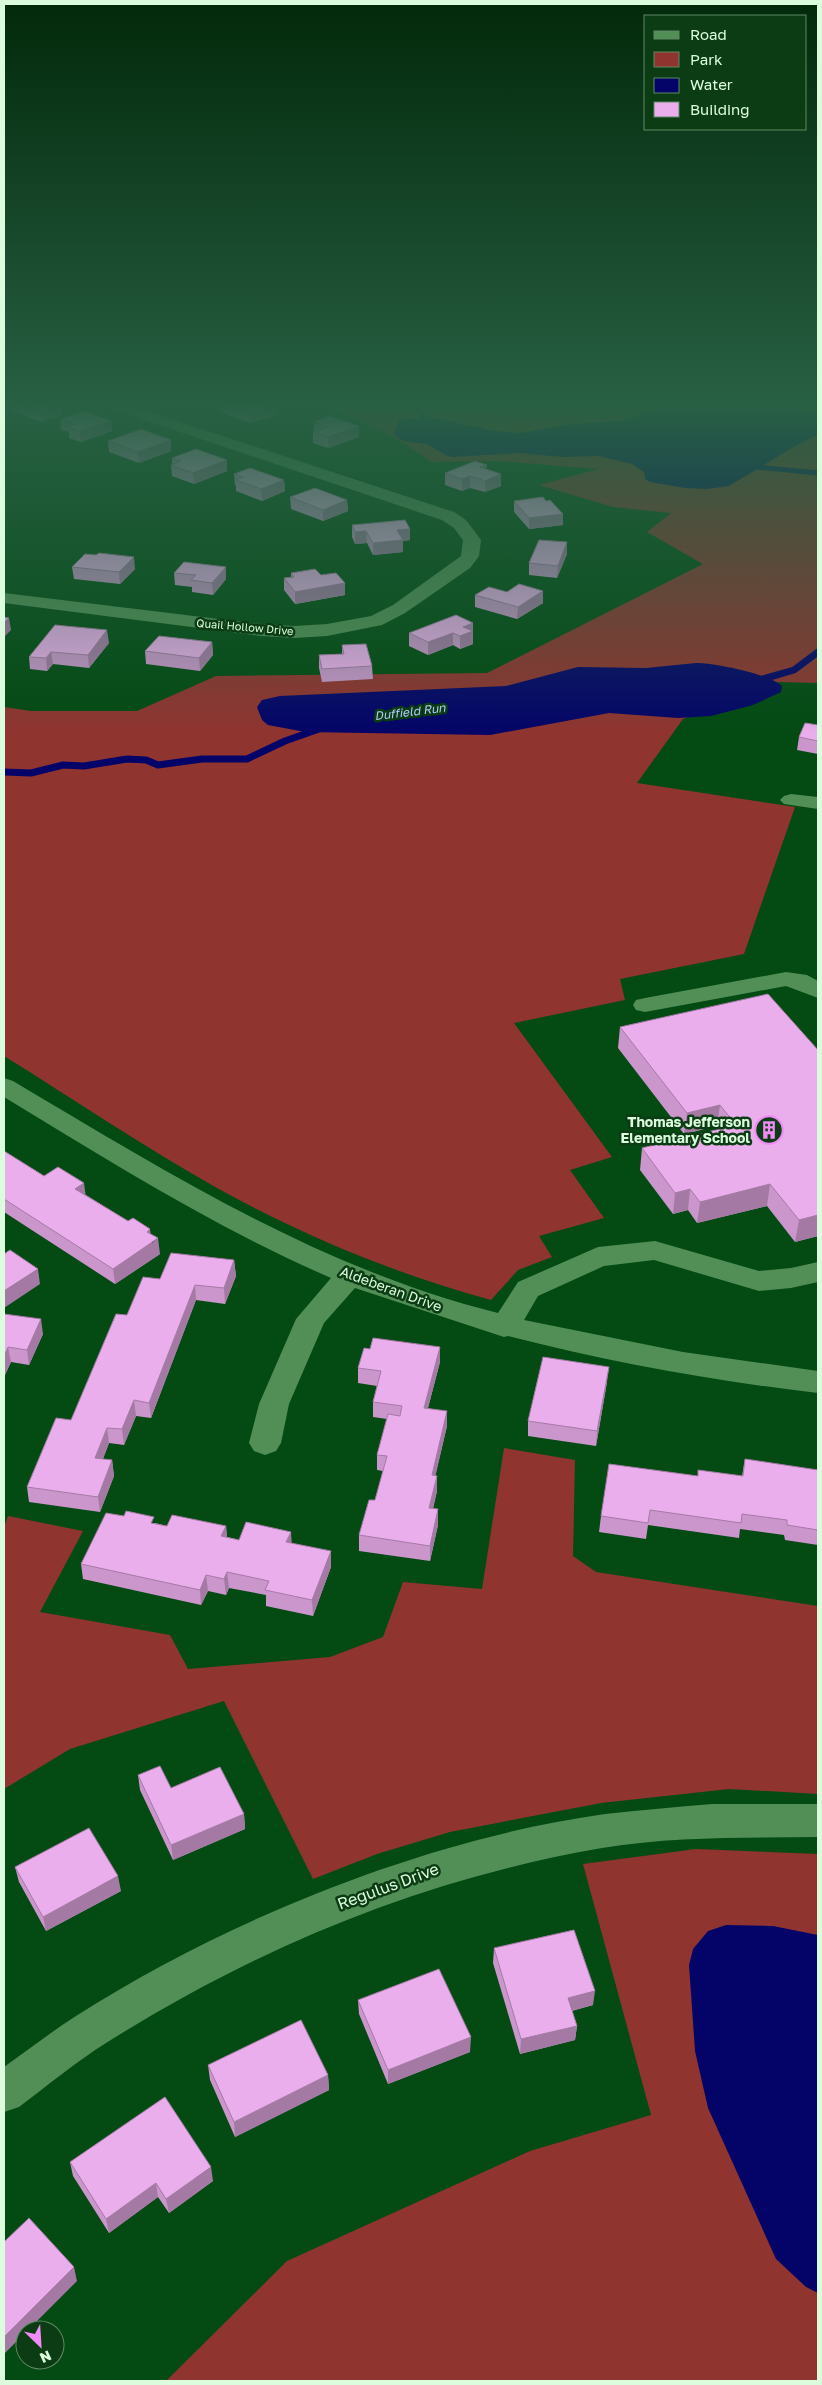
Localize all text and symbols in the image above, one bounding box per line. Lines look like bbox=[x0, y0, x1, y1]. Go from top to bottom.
legend bbox=[644, 15, 807, 130]
text: Road bbox=[690, 25, 727, 43]
text: Park bbox=[690, 50, 723, 68]
text: Water bbox=[690, 75, 733, 93]
text: Building bbox=[690, 100, 750, 118]
street label: Quail Hollow Drive bbox=[196, 616, 294, 637]
water label: Duffield Run bbox=[374, 700, 447, 723]
place label: Thomas Jefferson Elementary School bbox=[621, 1113, 750, 1146]
building icon: Thomas Jefferson Elementary School bbox=[754, 1115, 784, 1145]
street label: Aldeberan Drive bbox=[338, 1262, 444, 1315]
street label: Regulus Drive bbox=[335, 1858, 441, 1914]
north arrow bbox=[15, 2320, 65, 2370]
text: N bbox=[37, 2347, 54, 2367]

